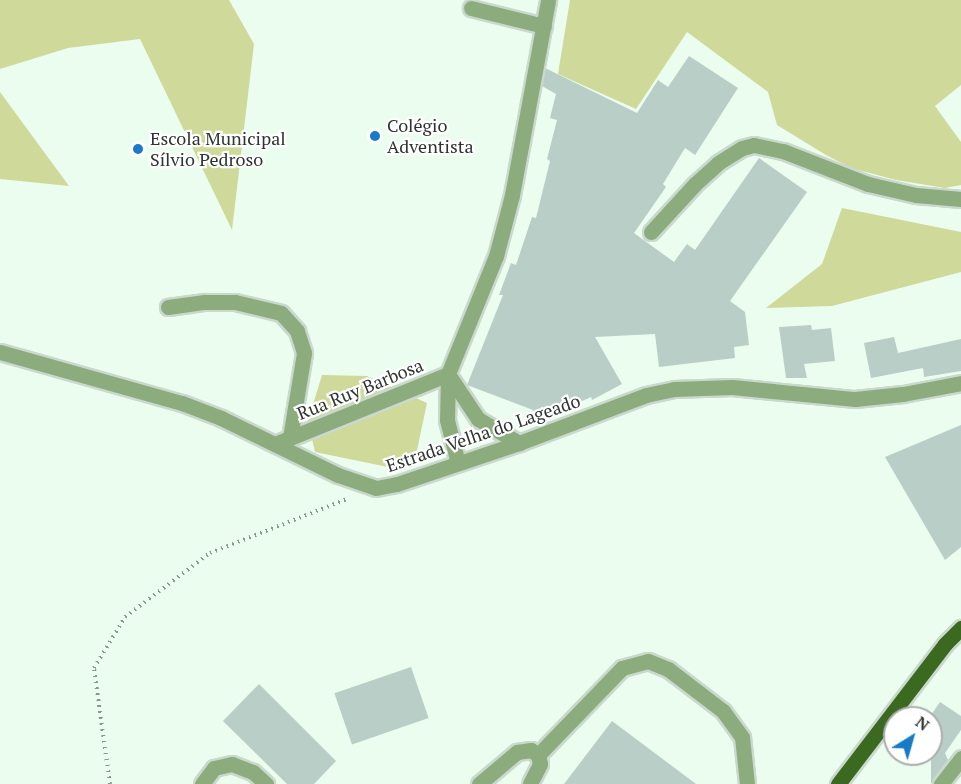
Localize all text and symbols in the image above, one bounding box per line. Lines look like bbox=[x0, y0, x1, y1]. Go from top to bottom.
place label: Colégio Adventista bbox=[387, 115, 473, 158]
place label: Escola Municipal Sílvio Pedroso bbox=[150, 128, 286, 170]
marker: Colégio Adventista bbox=[368, 129, 382, 143]
marker: Escola Municipal Sílvio Pedroso bbox=[131, 142, 145, 156]
street label: Rua Ruy Barbosa bbox=[294, 354, 426, 424]
street label: Estrada Velha do Lageado bbox=[383, 390, 583, 476]
north arrow bbox=[883, 706, 943, 766]
text: N bbox=[911, 711, 934, 736]

